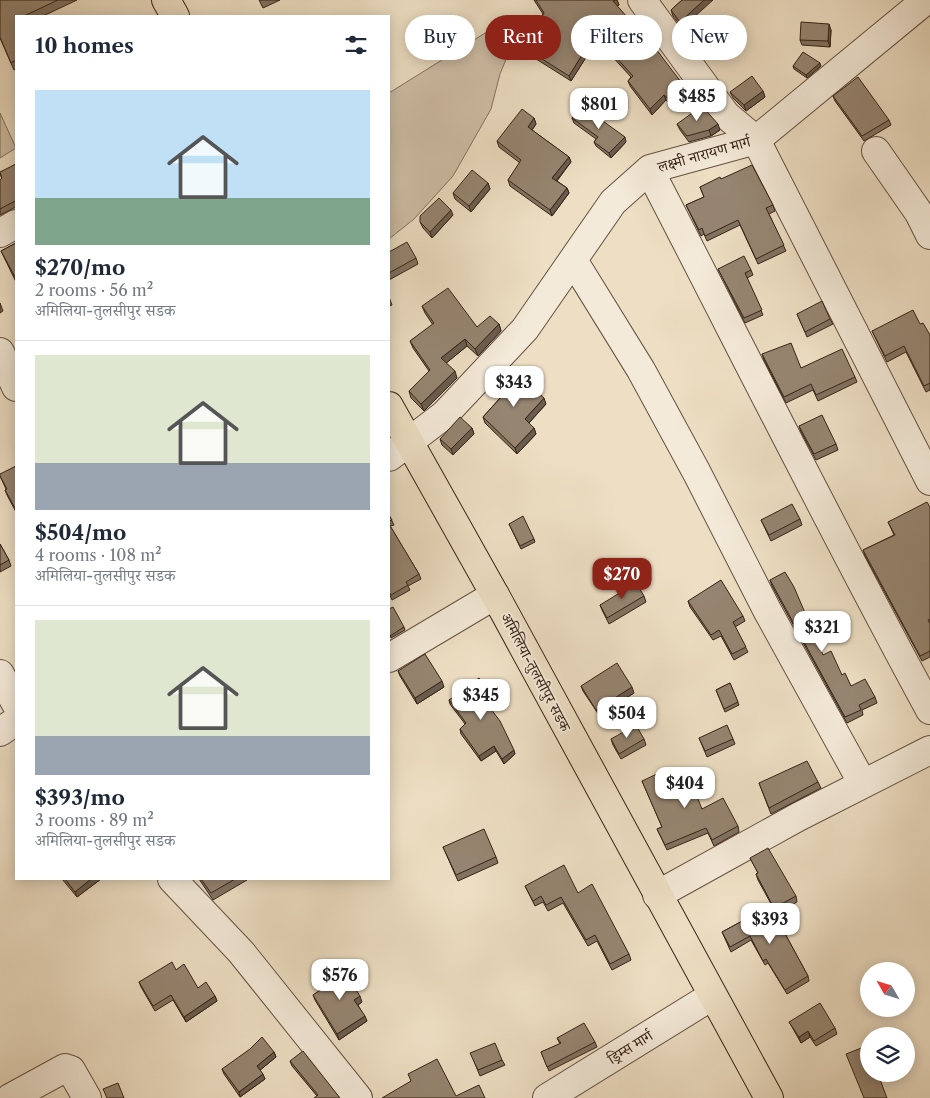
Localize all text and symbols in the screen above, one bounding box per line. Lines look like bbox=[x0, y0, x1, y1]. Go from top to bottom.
chip: Buy bbox=[405, 15, 475, 60]
chip: Rent bbox=[485, 15, 561, 60]
chip: Filters bbox=[571, 15, 662, 60]
chip: New bbox=[672, 15, 747, 60]
icon: filters bbox=[342, 31, 370, 59]
text: 10 homes bbox=[35, 33, 134, 58]
pin: $485 bbox=[667, 80, 727, 122]
text: $485 bbox=[678, 86, 716, 106]
pin: $801 bbox=[569, 88, 629, 130]
text: $801 bbox=[581, 94, 617, 114]
icon: home bbox=[158, 122, 248, 212]
street label: लक्ष्मी नारायण मार्ग bbox=[655, 131, 754, 177]
text: $270/mo bbox=[35, 255, 125, 280]
text: 2 rooms · 56 m² bbox=[35, 280, 153, 300]
text: अमिलिया-तुलसीपुर सडक bbox=[35, 300, 175, 320]
pin: $343 bbox=[484, 366, 544, 408]
text: $343 bbox=[496, 372, 532, 392]
icon: home bbox=[158, 388, 248, 478]
text: $504/mo bbox=[35, 520, 126, 545]
text: 4 rooms · 108 m² bbox=[35, 545, 162, 565]
pin: $270 bbox=[592, 558, 652, 600]
text: $270 bbox=[604, 564, 640, 584]
text: अमिलिया-तुलसीपुर सडक bbox=[35, 565, 175, 585]
street label: अमिलिया-तुलसीपुर सडक bbox=[497, 609, 576, 736]
pin: $321 bbox=[792, 610, 852, 653]
text: $321 bbox=[805, 617, 839, 637]
icon: home bbox=[158, 653, 248, 743]
pin: $345 bbox=[451, 678, 511, 721]
text: $345 bbox=[463, 685, 499, 705]
pin: $504 bbox=[597, 696, 657, 739]
text: $504 bbox=[608, 703, 646, 723]
pin: $404 bbox=[655, 766, 715, 809]
text: $404 bbox=[666, 773, 704, 793]
text: $393/mo bbox=[35, 785, 125, 810]
text: 3 rooms · 89 m² bbox=[35, 810, 154, 830]
text: अमिलिया-तुलसीपुर सडक bbox=[35, 830, 175, 850]
pin: $393 bbox=[740, 902, 800, 945]
text: $393 bbox=[752, 909, 788, 929]
pin: $576 bbox=[310, 958, 370, 1001]
north arrow bbox=[860, 962, 915, 1018]
map controls bbox=[860, 962, 915, 1082]
text: $576 bbox=[322, 965, 358, 985]
street label: ड्रिम्स मार्ग bbox=[603, 1025, 657, 1069]
button: layers bbox=[860, 1027, 915, 1082]

